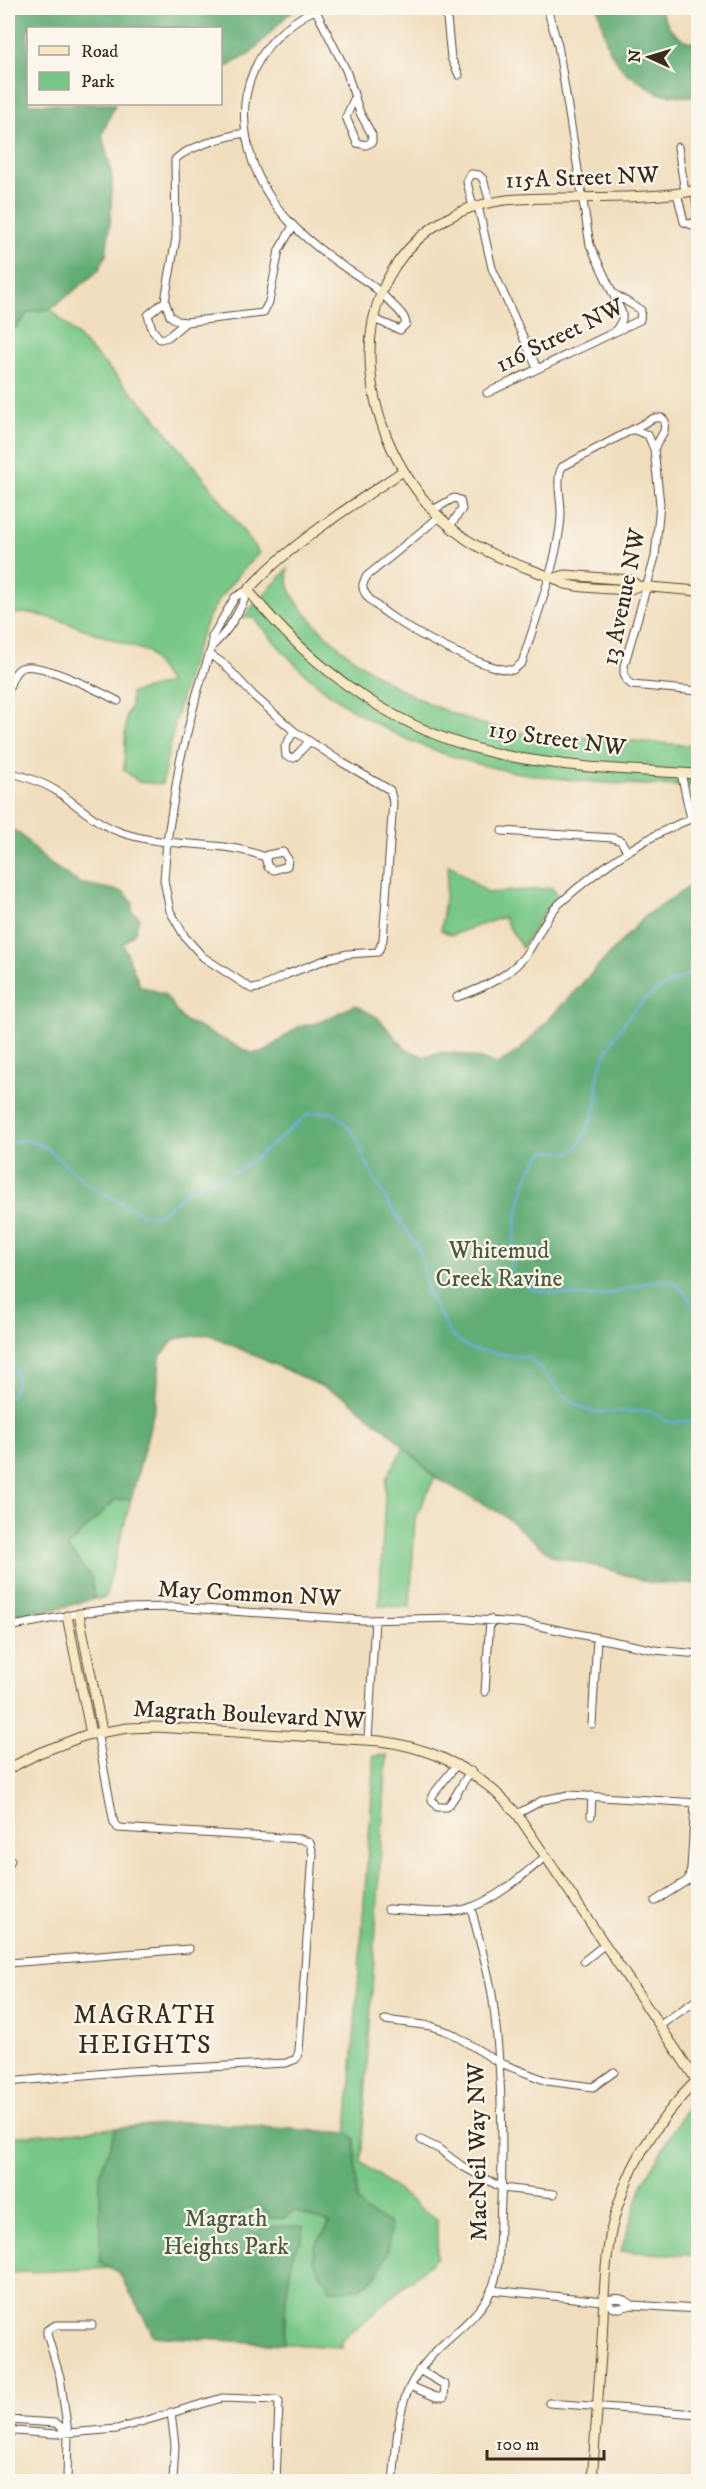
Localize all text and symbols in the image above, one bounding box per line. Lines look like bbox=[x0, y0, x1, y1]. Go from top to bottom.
legend bbox=[27, 27, 222, 105]
north arrow bbox=[619, 27, 679, 87]
text: Road bbox=[81, 41, 118, 63]
text: N bbox=[625, 49, 645, 63]
text: Park bbox=[81, 71, 115, 93]
street label: 115A Street NW bbox=[505, 160, 660, 196]
street label: 116 Street NW bbox=[491, 292, 630, 380]
street label: 13 Avenue NW bbox=[595, 525, 653, 668]
street label: 119 Street NW bbox=[486, 715, 629, 764]
park label: Whitemud Creek Ravine bbox=[436, 1236, 563, 1294]
street label: May Common NW bbox=[157, 1574, 342, 1614]
street label: Magrath Boulevard NW bbox=[132, 1694, 367, 1736]
district label: MAGRATH HEIGHTS bbox=[73, 1999, 217, 2062]
street label: MacNeil Way NW bbox=[461, 2061, 495, 2242]
park label: Magrath Heights Park bbox=[163, 2204, 289, 2262]
scale bar bbox=[487, 2423, 604, 2461]
text: 100 m bbox=[496, 2434, 539, 2456]

